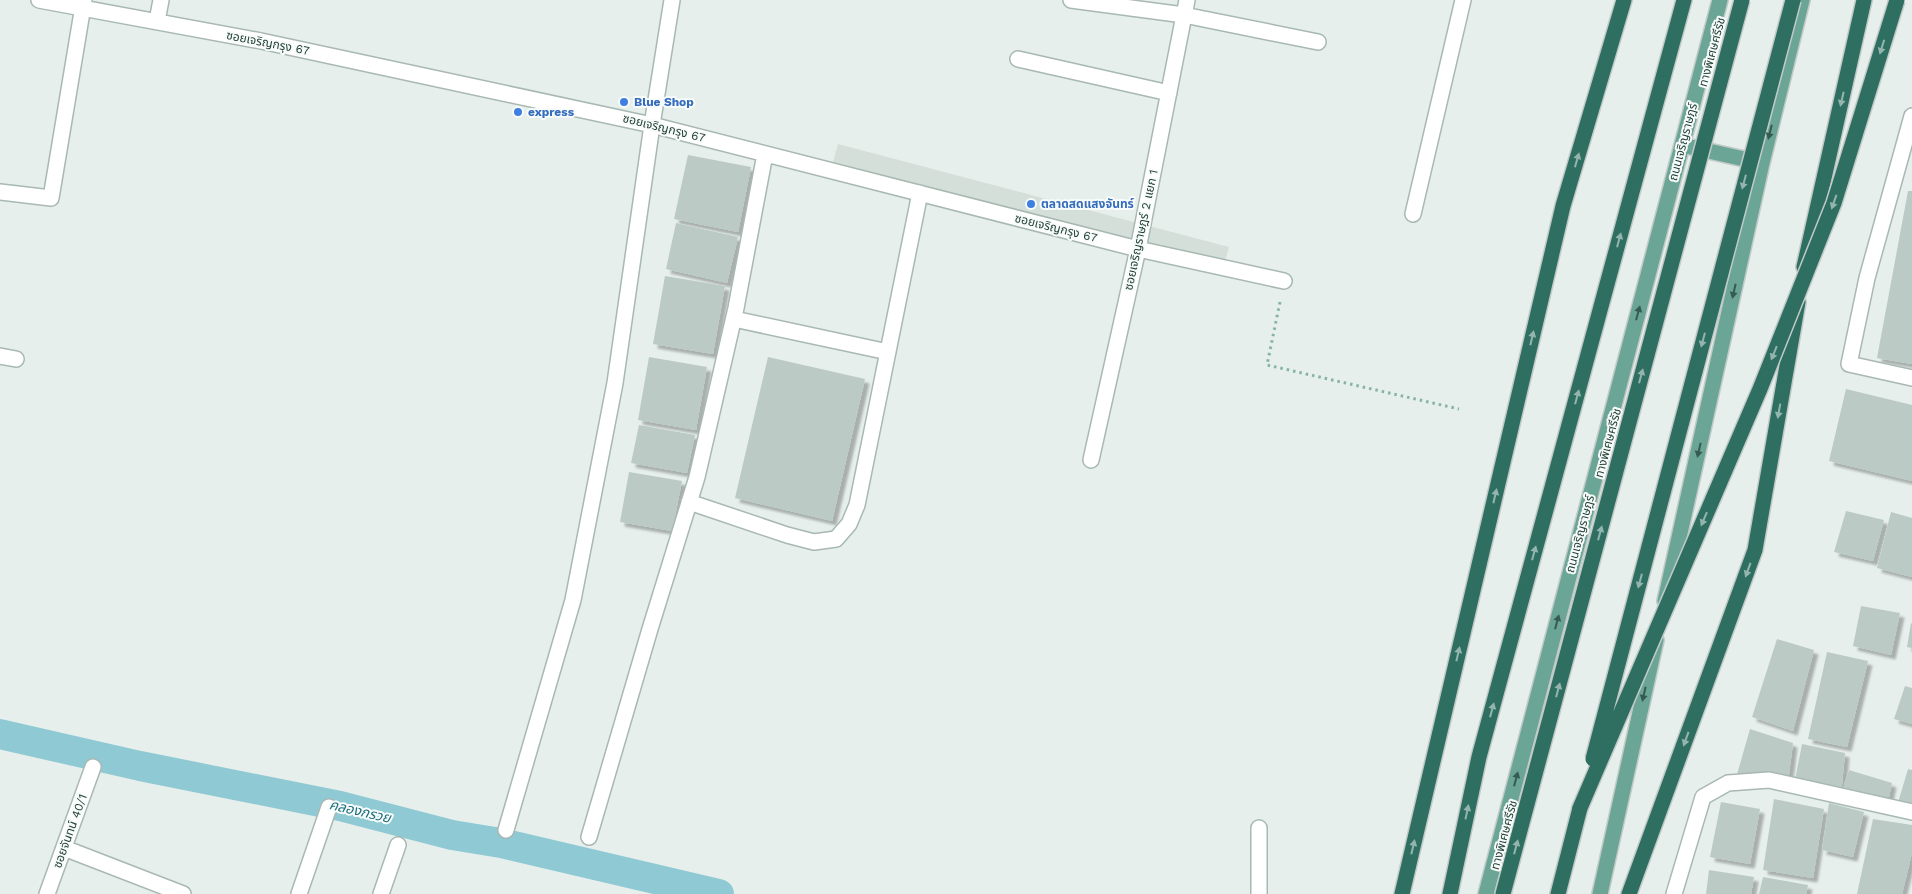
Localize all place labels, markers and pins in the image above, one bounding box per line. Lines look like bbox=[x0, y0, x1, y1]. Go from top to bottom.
place label: Blue Shop bbox=[634, 95, 694, 109]
marker: Blue Shop bbox=[618, 96, 630, 108]
place label: express bbox=[528, 105, 575, 119]
marker: express bbox=[512, 106, 524, 118]
place label: ตลาดสดแสงจันทร์ bbox=[1041, 197, 1134, 211]
marker: ตลาดสดแสงจันทร์ bbox=[1025, 198, 1037, 210]

